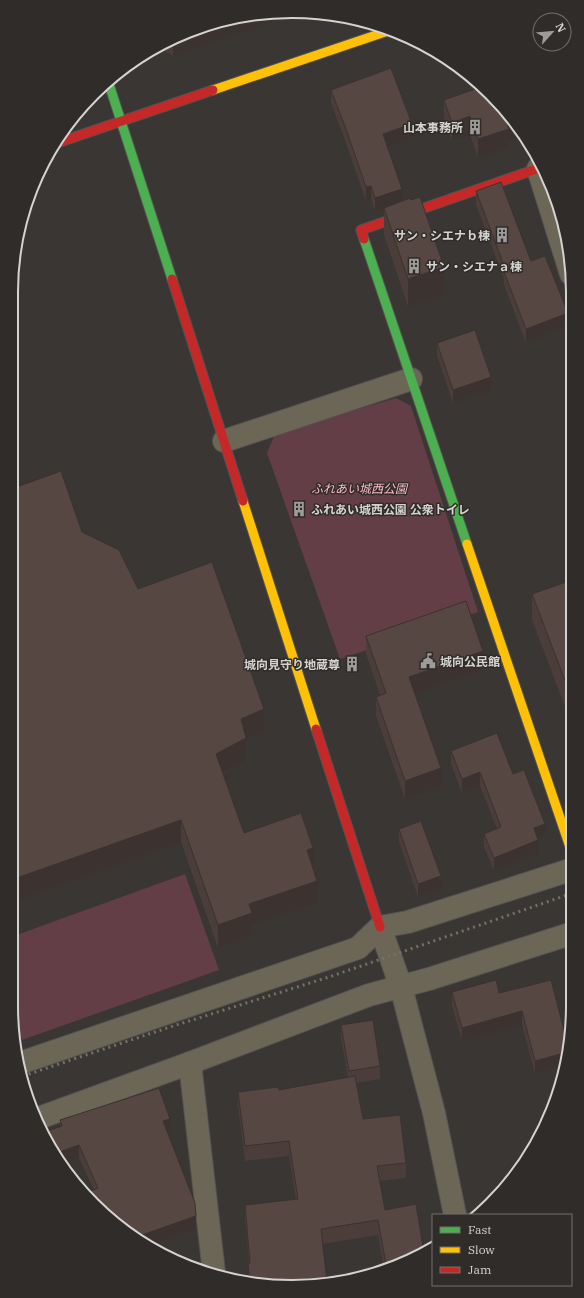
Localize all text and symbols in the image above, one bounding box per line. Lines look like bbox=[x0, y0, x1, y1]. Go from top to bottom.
north arrow bbox=[532, 12, 572, 52]
text: N bbox=[553, 20, 569, 35]
building icon: 山本事務所 bbox=[466, 118, 484, 136]
place label: 山本事務所 bbox=[403, 120, 463, 135]
building icon: サン・シエナｂ棟 bbox=[493, 226, 511, 244]
place label: サン・シエナｂ棟 bbox=[394, 228, 490, 243]
building icon: サン・シエナａ棟 bbox=[405, 257, 423, 275]
place label: サン・シエナａ棟 bbox=[426, 259, 522, 274]
park label: ふれあい城西公園 bbox=[311, 481, 409, 496]
building icon: ふれあい城西公園 公衆トイレ bbox=[290, 500, 308, 518]
place label: ふれあい城西公園 公衆トイレ bbox=[311, 502, 470, 517]
public building icon: 城向公民館 bbox=[419, 652, 437, 670]
place label: 城向公民館 bbox=[440, 654, 500, 669]
building icon: 城向見守り地蔵尊 bbox=[343, 655, 361, 673]
place label: 城向見守り地蔵尊 bbox=[244, 657, 340, 672]
legend bbox=[432, 1214, 572, 1286]
text: Fast bbox=[468, 1222, 492, 1237]
text: Slow bbox=[468, 1242, 495, 1257]
text: Jam bbox=[468, 1262, 492, 1277]

